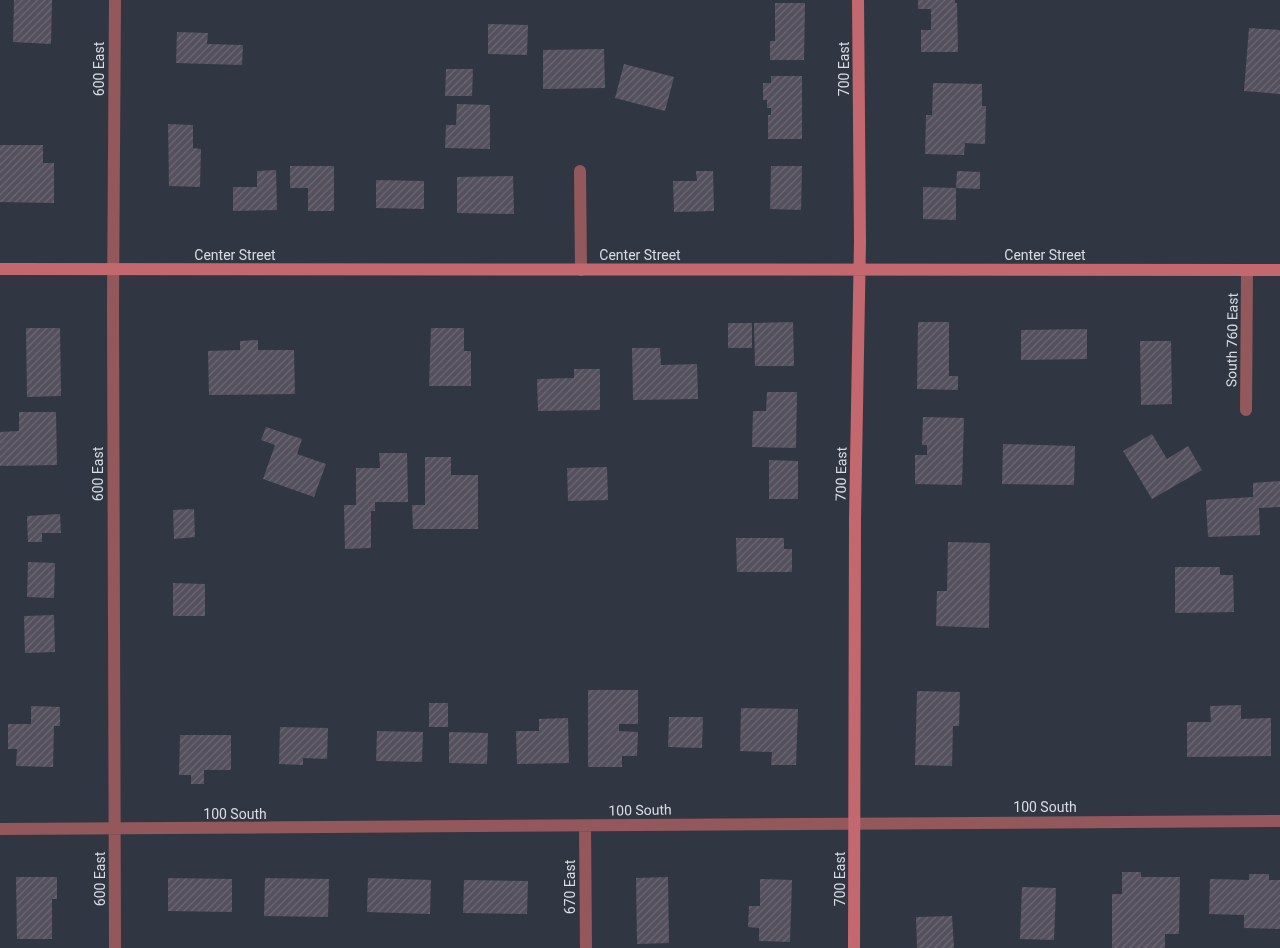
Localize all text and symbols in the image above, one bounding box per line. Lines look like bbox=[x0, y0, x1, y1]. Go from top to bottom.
street label: 600 East bbox=[91, 41, 107, 96]
street label: 700 East bbox=[836, 41, 852, 96]
street label: Center Street bbox=[194, 247, 276, 263]
street label: Center Street bbox=[599, 247, 681, 263]
street label: Center Street bbox=[1004, 247, 1086, 263]
street label: South 760 East bbox=[1223, 292, 1241, 387]
street label: 600 East bbox=[90, 446, 106, 501]
street label: 700 East bbox=[833, 446, 849, 501]
street label: 100 South bbox=[1013, 799, 1077, 815]
street label: 100 South bbox=[608, 801, 672, 819]
street label: 100 South bbox=[203, 806, 267, 822]
street label: 600 East bbox=[92, 851, 108, 906]
street label: 700 East bbox=[832, 851, 848, 906]
street label: 670 East bbox=[562, 859, 578, 914]

